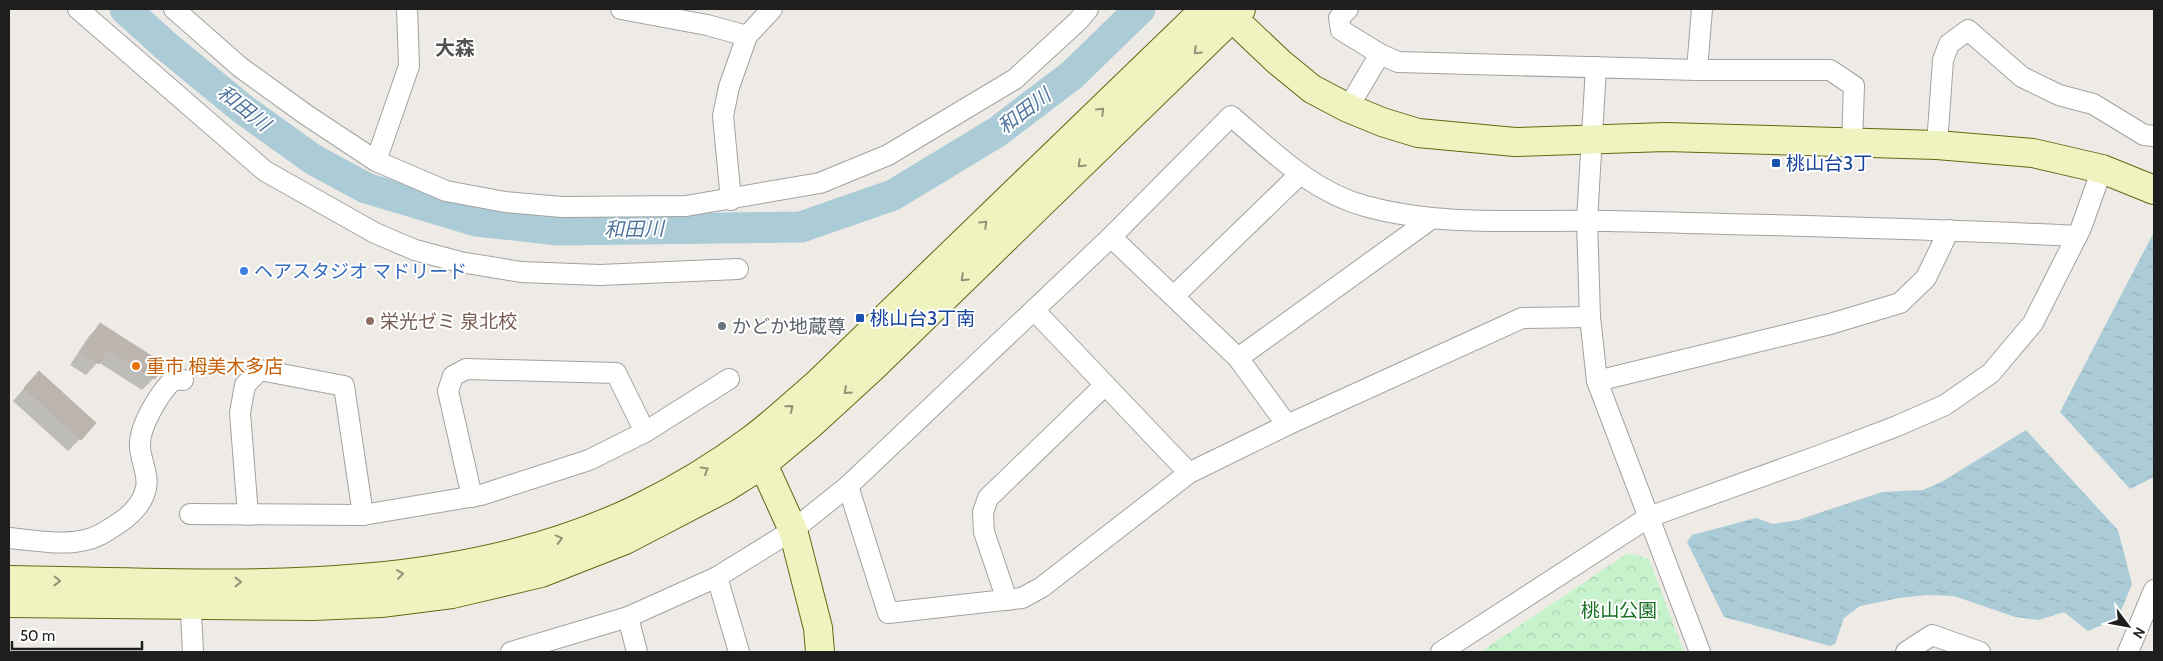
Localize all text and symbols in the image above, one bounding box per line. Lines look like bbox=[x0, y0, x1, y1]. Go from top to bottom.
district label: 大森 bbox=[435, 36, 475, 60]
one-way arrow bbox=[1194, 45, 1203, 54]
water label: 和田川 bbox=[213, 80, 277, 137]
water label: 和田川 bbox=[993, 82, 1057, 139]
one-way arrow bbox=[1095, 108, 1104, 117]
place label: 桃山台3丁 bbox=[1786, 152, 1872, 175]
marker: 桃山台3丁 bbox=[1770, 157, 1782, 169]
one-way arrow bbox=[1077, 158, 1086, 167]
water label: 和田川 bbox=[604, 216, 666, 242]
one-way arrow bbox=[979, 221, 988, 230]
place label: ヘアスタジオ マドリード bbox=[254, 260, 467, 283]
marker: ヘアスタジオ マドリード bbox=[238, 265, 250, 277]
one-way arrow bbox=[961, 272, 970, 281]
place label: 桃山台3丁南 bbox=[870, 307, 975, 330]
place label: 栄光ゼミ 泉北校 bbox=[380, 310, 517, 333]
marker: 桃山台3丁南 bbox=[854, 312, 866, 324]
marker: 栄光ゼミ 泉北校 bbox=[364, 315, 376, 327]
place label: かどか地蔵尊 bbox=[732, 315, 846, 338]
marker: かどか地蔵尊 bbox=[716, 320, 728, 332]
place label: 重市 栂美木多店 bbox=[146, 355, 283, 378]
marker: 重市 栂美木多店 bbox=[130, 360, 142, 372]
one-way arrow bbox=[844, 385, 853, 394]
one-way arrow bbox=[784, 404, 793, 413]
one-way arrow bbox=[700, 467, 709, 477]
one-way arrow bbox=[554, 535, 562, 545]
one-way arrow bbox=[397, 569, 405, 580]
one-way arrow bbox=[54, 575, 62, 586]
one-way arrow bbox=[234, 577, 242, 587]
park label: 桃山公園 bbox=[1581, 599, 1657, 622]
north arrow bbox=[2103, 601, 2153, 651]
scale bar bbox=[12, 618, 142, 650]
text: N bbox=[2129, 624, 2149, 642]
text: 50 m bbox=[20, 627, 55, 645]

